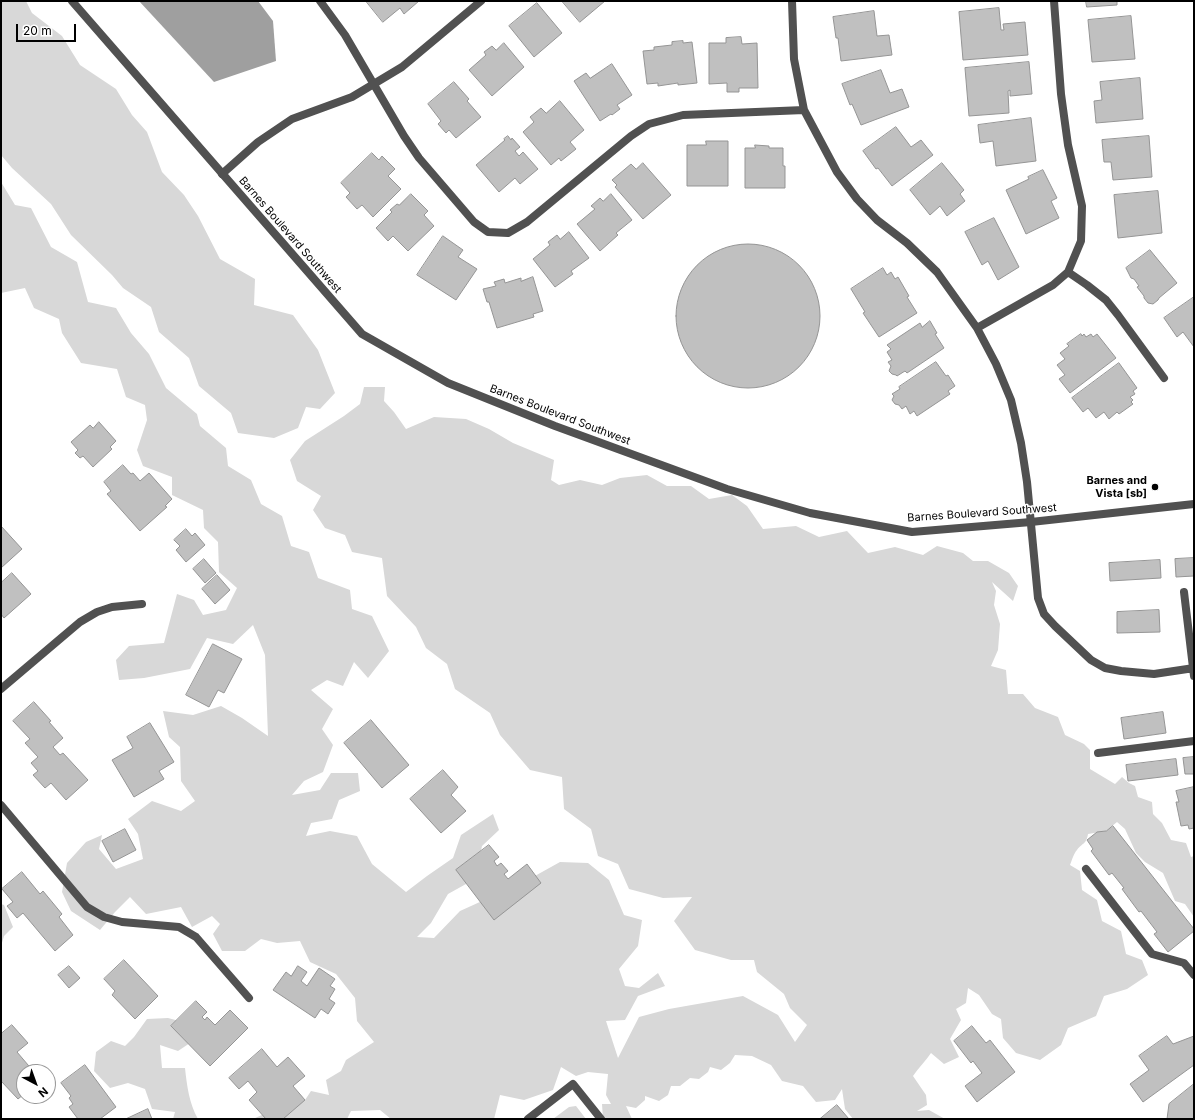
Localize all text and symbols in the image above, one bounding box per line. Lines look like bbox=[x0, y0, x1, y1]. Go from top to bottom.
scale bar bbox=[18, 16, 78, 42]
text: 20 m bbox=[23, 23, 52, 38]
street label: Barnes Boulevard Southwest bbox=[236, 174, 344, 296]
street label: Barnes Boulevard Southwest bbox=[488, 382, 632, 448]
place label: Barnes and Vista [sb] bbox=[1086, 474, 1147, 500]
marker: Barnes and Vista [sb] bbox=[1150, 482, 1160, 492]
street label: Barnes Boulevard Southwest bbox=[907, 501, 1057, 525]
north arrow bbox=[16, 1064, 56, 1104]
text: N bbox=[35, 1084, 51, 1100]

